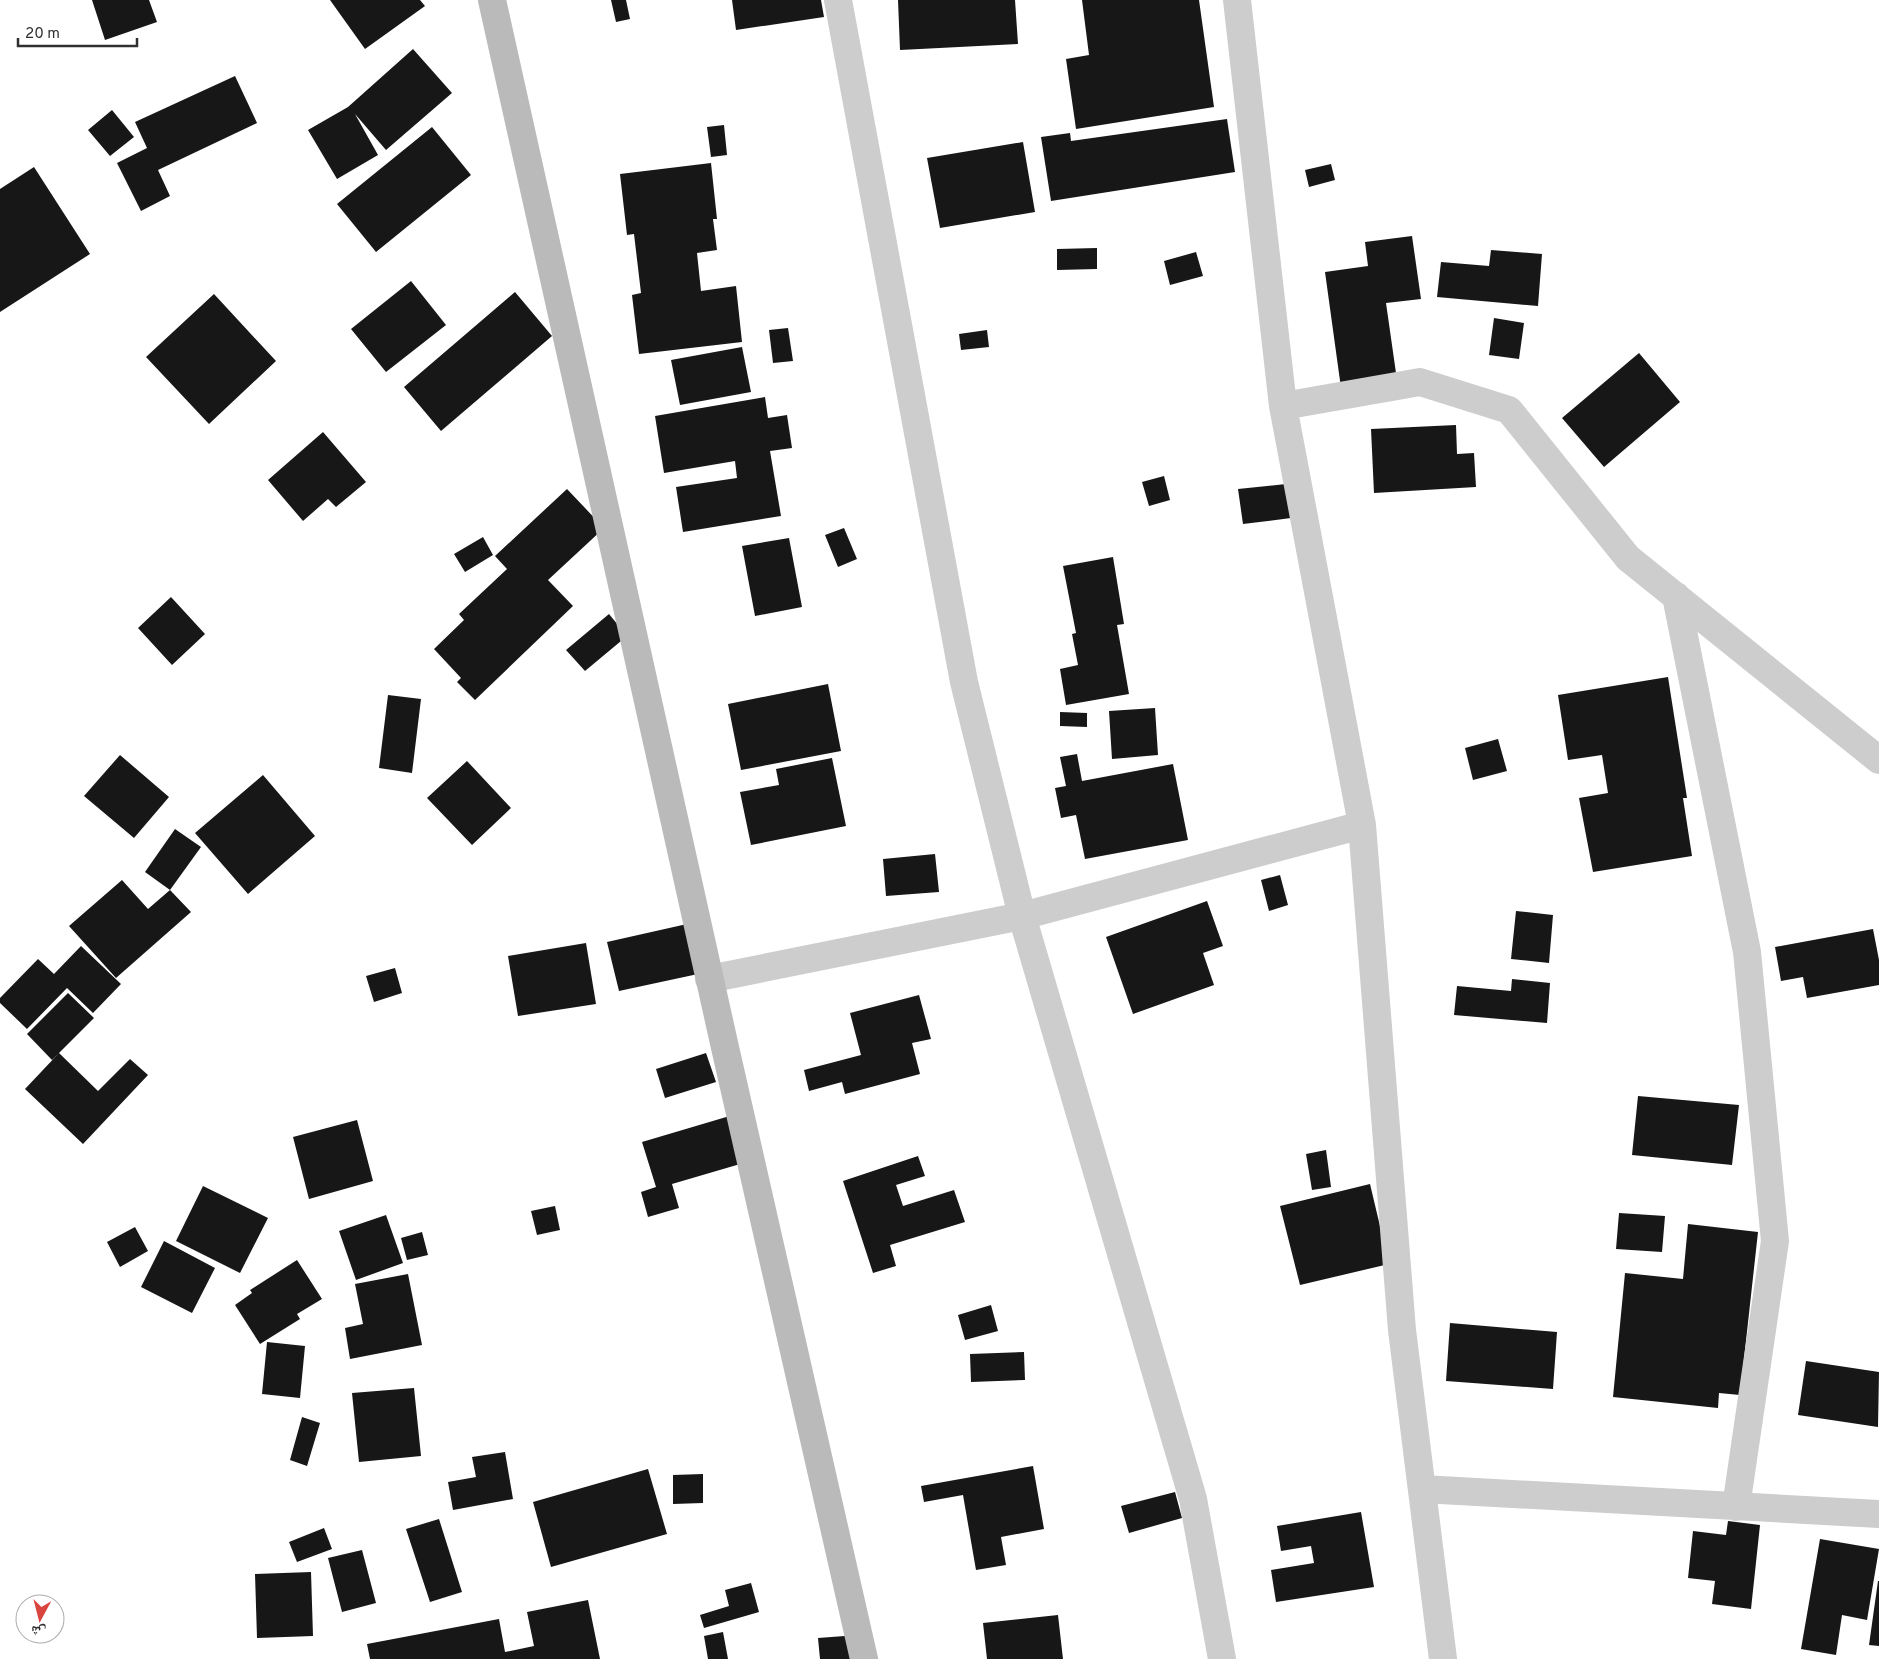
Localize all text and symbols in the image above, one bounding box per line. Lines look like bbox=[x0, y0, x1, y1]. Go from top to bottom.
scale bar bbox=[18, 15, 136, 47]
text: 20 m bbox=[25, 25, 60, 44]
north arrow bbox=[15, 1594, 65, 1644]
text: ش bbox=[30, 1621, 47, 1640]

